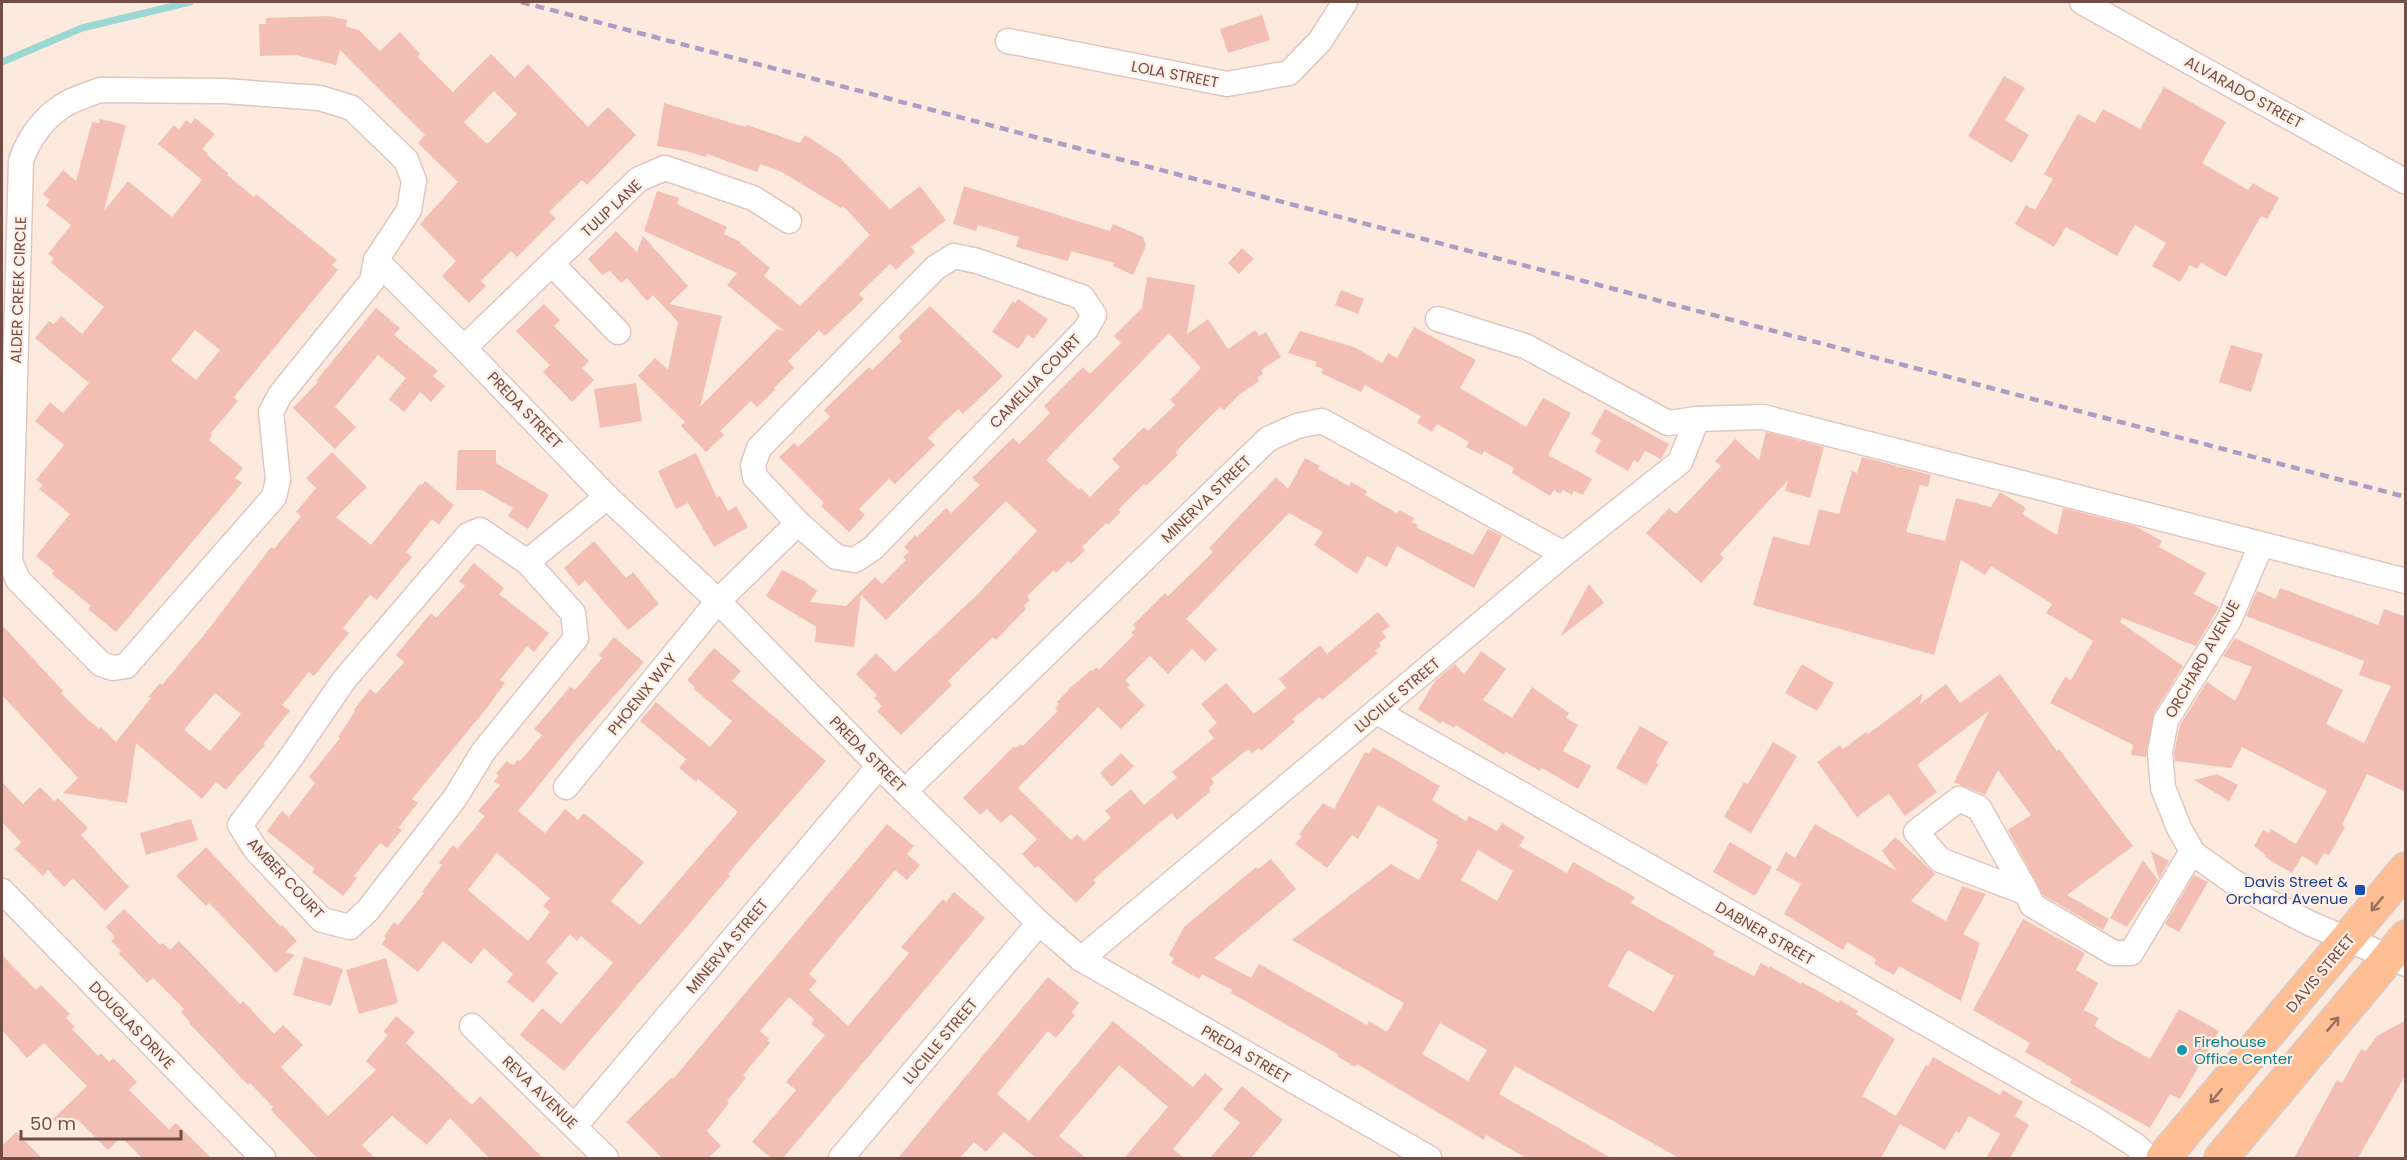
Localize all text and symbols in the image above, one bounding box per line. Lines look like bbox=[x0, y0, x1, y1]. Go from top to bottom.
street label: ALVARADO STREET bbox=[2181, 51, 2307, 133]
street label: LOLA STREET bbox=[1130, 55, 1220, 93]
street label: TULIP LANE bbox=[576, 174, 646, 242]
street label: ALDER CREEK CIRCLE bbox=[5, 216, 31, 364]
street label: CAMELLIA COURT bbox=[984, 329, 1086, 433]
street label: PREDA STREET bbox=[483, 367, 567, 453]
street label: MINERVA STREET bbox=[1156, 451, 1256, 547]
street label: ORCHARD AVENUE bbox=[2160, 596, 2244, 722]
street label: PHOENIX WAY bbox=[602, 649, 682, 739]
street label: LUCILLE STREET bbox=[1350, 653, 1444, 737]
street label: PREDA STREET bbox=[825, 711, 911, 797]
street label: AMBER COURT bbox=[243, 833, 329, 923]
place label: Davis Street & Orchard Avenue bbox=[2226, 871, 2348, 909]
marker: Davis Street & Orchard Avenue bbox=[2353, 883, 2367, 897]
street label: MINERVA STREET bbox=[681, 894, 773, 998]
street label: DABNER STREET bbox=[1712, 896, 1818, 970]
one-way arrow bbox=[2370, 896, 2383, 912]
street label: DAVIS STREET bbox=[2281, 929, 2359, 1017]
street label: DOUGLAS DRIVE bbox=[85, 976, 179, 1074]
street label: LUCILLE STREET bbox=[898, 994, 982, 1088]
one-way arrow bbox=[2326, 1017, 2339, 1033]
street label: PREDA STREET bbox=[1198, 1020, 1294, 1088]
place label: Firehouse Office Center bbox=[2194, 1031, 2293, 1069]
marker: Firehouse Office Center bbox=[2175, 1043, 2189, 1057]
street label: REVA AVENUE bbox=[498, 1051, 582, 1133]
one-way arrow bbox=[2209, 1088, 2223, 1103]
scale bar bbox=[21, 1103, 182, 1141]
text: 50 m bbox=[30, 1111, 76, 1136]

